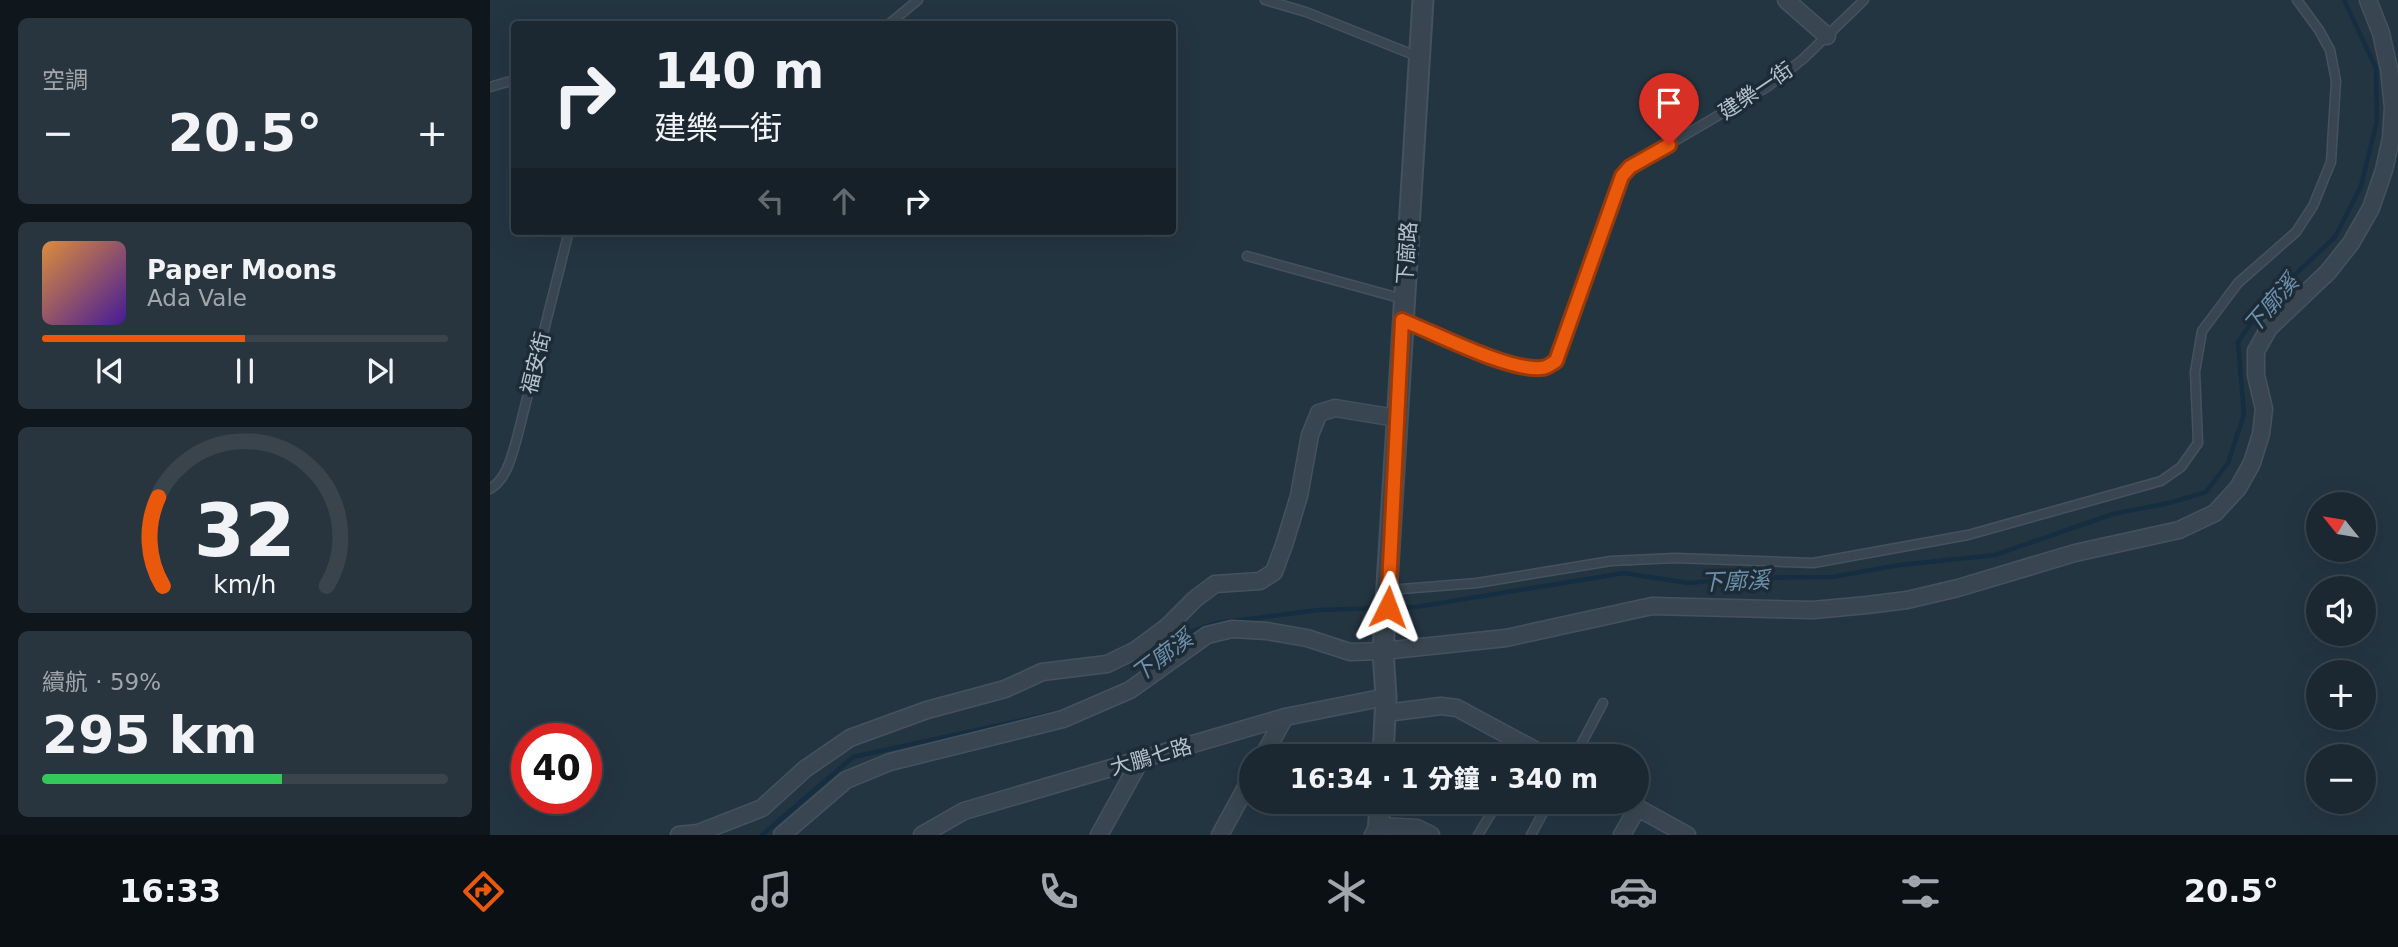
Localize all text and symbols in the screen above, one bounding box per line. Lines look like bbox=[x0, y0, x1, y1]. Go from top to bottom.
text: 140 m bbox=[654, 43, 824, 100]
icon: right bbox=[539, 49, 630, 140]
street label: 建樂一街 bbox=[1714, 58, 1798, 124]
text: 空調 bbox=[42, 67, 88, 93]
pin bbox=[1639, 73, 1699, 145]
icon: arrive bbox=[1650, 84, 1688, 122]
text: 20.5° bbox=[168, 103, 322, 163]
text: 建樂一街 bbox=[654, 109, 782, 147]
text: − bbox=[42, 111, 74, 155]
text: + bbox=[416, 111, 448, 155]
icon: left bbox=[752, 182, 790, 220]
icon: ahead bbox=[825, 182, 863, 220]
icon: right bbox=[898, 182, 936, 220]
street label: 下廍路 bbox=[1393, 221, 1421, 285]
text: Paper Moons bbox=[147, 255, 337, 285]
water label: 下廓溪 bbox=[2239, 267, 2305, 339]
text: Ada Vale bbox=[147, 285, 247, 311]
street label: 福安街 bbox=[517, 330, 555, 396]
icon: previous bbox=[91, 352, 129, 390]
icon: pause bbox=[226, 352, 264, 390]
icon: next bbox=[361, 352, 399, 390]
text: 32 bbox=[194, 488, 296, 573]
north arrow bbox=[2306, 492, 2376, 562]
map controls bbox=[2306, 492, 2376, 814]
water label: 下廓溪 bbox=[1700, 567, 1773, 595]
text: km/h bbox=[213, 569, 277, 598]
position arrow bbox=[1351, 570, 1425, 644]
button: sound bbox=[2306, 576, 2376, 646]
water label: 下廓溪 bbox=[1127, 623, 1200, 687]
button: + bbox=[2306, 660, 2376, 730]
text: 續航 · 59% bbox=[42, 669, 161, 695]
text: 295 km bbox=[42, 705, 257, 765]
speed limit sign: 40 bbox=[511, 723, 602, 814]
street label: 大鵬七路 bbox=[1107, 734, 1195, 780]
button: − bbox=[2306, 744, 2376, 814]
text: 16:34 · 1 分鐘 · 340 m bbox=[1290, 764, 1598, 794]
icon: directions bbox=[459, 867, 508, 916]
icon: music bbox=[747, 867, 796, 916]
icon: phone bbox=[1034, 867, 1083, 916]
icon: climate bbox=[1322, 867, 1371, 916]
icon: car bbox=[1609, 867, 1658, 916]
icon: filters bbox=[1896, 867, 1945, 916]
text: 16:33 bbox=[119, 872, 221, 910]
text: 20.5° bbox=[2184, 872, 2279, 910]

